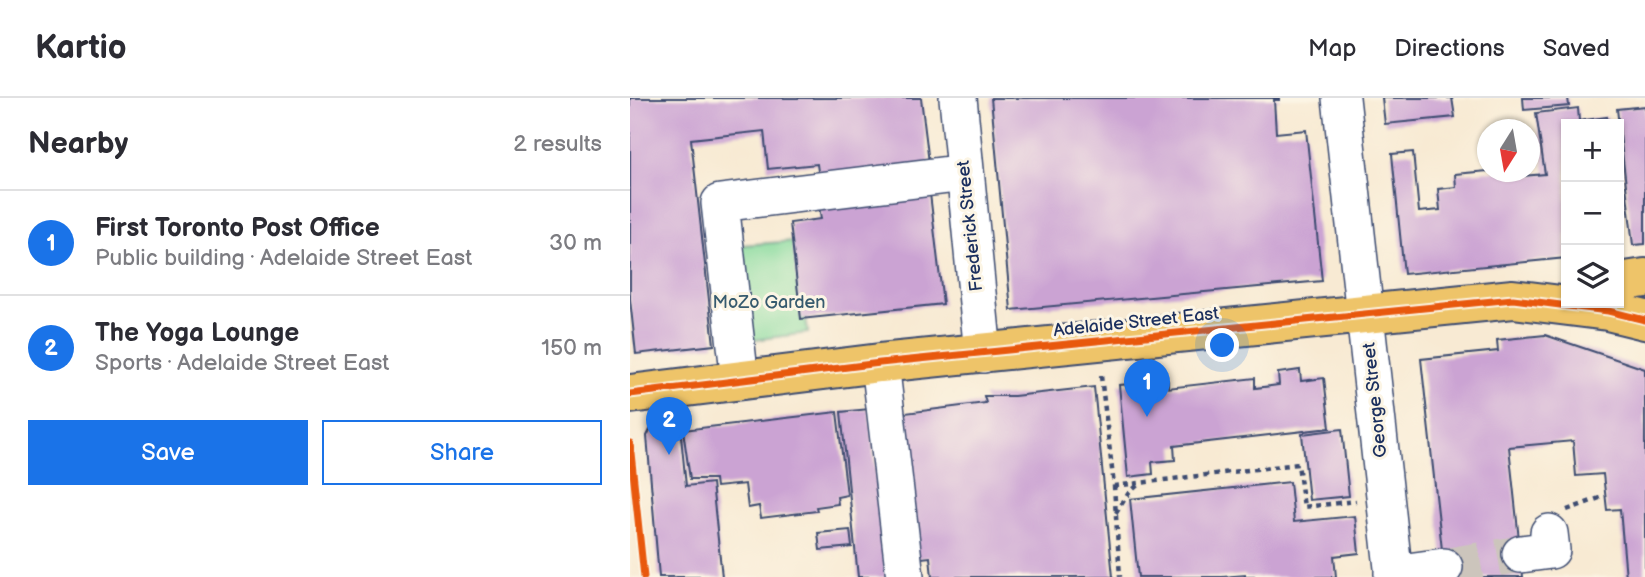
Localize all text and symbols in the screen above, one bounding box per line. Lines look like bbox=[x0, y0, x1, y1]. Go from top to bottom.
text: Kartio bbox=[35, 28, 127, 68]
text: Map bbox=[1308, 34, 1356, 63]
text: Directions bbox=[1394, 34, 1505, 63]
text: Saved bbox=[1543, 34, 1610, 63]
north arrow bbox=[1477, 119, 1540, 182]
map controls bbox=[1561, 119, 1624, 308]
button: + bbox=[1561, 119, 1624, 182]
text: Nearby bbox=[28, 126, 128, 162]
text: 2 results bbox=[513, 130, 602, 158]
street label: Frederick Street bbox=[953, 159, 987, 293]
button: − bbox=[1561, 182, 1624, 245]
text: First Toronto Post Office bbox=[95, 213, 380, 244]
text: 1 bbox=[46, 229, 56, 257]
text: 30 m bbox=[549, 229, 602, 257]
text: Public building · Adelaide Street East bbox=[95, 244, 472, 272]
button: layers bbox=[1561, 245, 1624, 308]
park label: MoZo Garden bbox=[713, 292, 825, 313]
street label: Adelaide Street East bbox=[1052, 303, 1220, 341]
text: The Yoga Lounge bbox=[95, 318, 299, 349]
your location bbox=[1205, 328, 1239, 362]
text: 2 bbox=[44, 334, 58, 362]
text: 150 m bbox=[541, 334, 602, 362]
street label: George Street bbox=[1358, 341, 1391, 459]
text: Sports · Adelaide Street East bbox=[95, 349, 389, 377]
pin: 1 bbox=[1124, 359, 1170, 417]
pin: 2 bbox=[646, 397, 692, 455]
button: Save bbox=[28, 420, 308, 485]
button: Share bbox=[322, 420, 602, 485]

